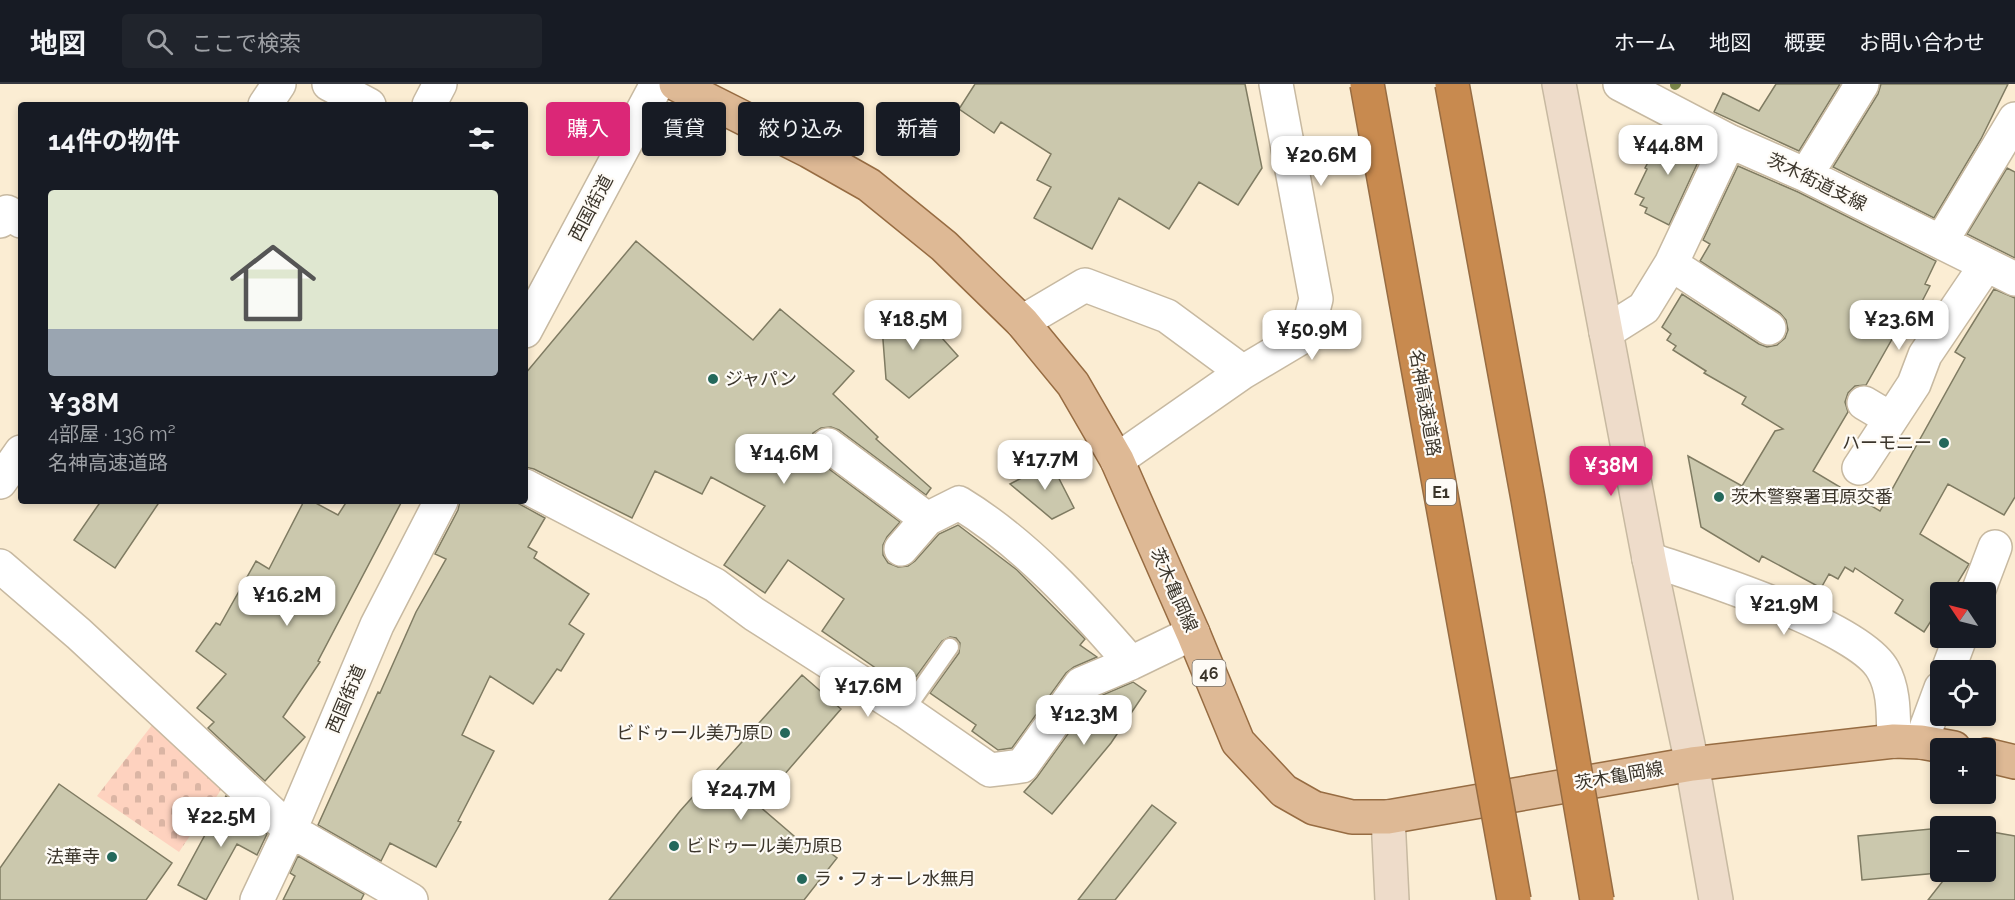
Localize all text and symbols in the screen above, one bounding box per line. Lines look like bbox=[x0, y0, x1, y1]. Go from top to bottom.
search box bbox=[122, 14, 542, 68]
icon: search bbox=[143, 25, 176, 58]
text: 地図 bbox=[30, 27, 86, 60]
text: ここで検索 bbox=[191, 30, 301, 56]
text: ホーム bbox=[1614, 30, 1676, 55]
text: 地図 bbox=[1709, 30, 1751, 55]
text: 概要 bbox=[1784, 30, 1826, 55]
text: お問い合わせ bbox=[1859, 30, 1985, 55]
chip: 購入 bbox=[546, 102, 630, 156]
chip: 賃貸 bbox=[642, 102, 726, 156]
chip: 絞り込み bbox=[738, 102, 864, 156]
chip: 新着 bbox=[876, 102, 960, 156]
icon: filters bbox=[465, 122, 498, 155]
pin: ¥44.8M bbox=[1619, 125, 1717, 176]
text: 14件の物件 bbox=[48, 126, 180, 156]
text: ¥44.8M bbox=[1633, 132, 1703, 156]
pin: ¥20.6M bbox=[1272, 136, 1370, 187]
text: ¥20.6M bbox=[1285, 143, 1357, 167]
street label: 茨木街道支線 bbox=[1764, 148, 1870, 215]
street label: 西国街道 bbox=[564, 171, 617, 244]
icon: home bbox=[219, 229, 327, 337]
pin: ¥18.5M bbox=[864, 300, 962, 351]
pin: ¥23.6M bbox=[1850, 300, 1948, 351]
text: ¥18.5M bbox=[878, 307, 948, 331]
text: ¥23.6M bbox=[1864, 307, 1934, 331]
pin: ¥50.9M bbox=[1263, 310, 1361, 361]
text: ¥50.9M bbox=[1276, 317, 1348, 341]
street label: 名神高速道路 bbox=[1406, 348, 1445, 458]
place label: ジャパン bbox=[725, 368, 797, 389]
marker: ジャパン bbox=[706, 372, 720, 386]
text: ¥38M bbox=[48, 388, 119, 418]
text: 4部屋 · 136 m² bbox=[48, 422, 175, 446]
place label: ハーモニー bbox=[1842, 432, 1932, 453]
pin: ¥14.6M bbox=[735, 434, 833, 485]
marker: ハーモニー bbox=[1937, 436, 1951, 450]
pin: ¥17.7M bbox=[996, 440, 1094, 491]
text: ¥14.6M bbox=[749, 441, 819, 465]
pin: ¥38M bbox=[1575, 446, 1647, 497]
text: ¥17.7M bbox=[1012, 447, 1078, 471]
text: 名神高速道路 bbox=[48, 451, 168, 475]
text: ¥38M bbox=[1584, 453, 1638, 477]
road number: E1 bbox=[1426, 479, 1456, 505]
place label: 茨木警察署耳原交番 bbox=[1731, 486, 1893, 507]
marker: 茨木警察署耳原交番 bbox=[1712, 490, 1726, 504]
street label: 茨木亀岡線 bbox=[1147, 544, 1202, 635]
pin: ¥16.2M bbox=[238, 576, 336, 627]
north arrow bbox=[1930, 582, 1996, 648]
map controls bbox=[1930, 582, 1996, 882]
text: ¥16.2M bbox=[252, 583, 322, 607]
pin: ¥21.9M bbox=[1735, 585, 1833, 636]
text: ¥21.9M bbox=[1750, 592, 1818, 616]
road number: 46 bbox=[1192, 660, 1226, 686]
button: locate bbox=[1930, 660, 1996, 726]
street label: 西国街道 bbox=[322, 662, 369, 736]
pin: ¥17.6M bbox=[819, 667, 917, 718]
text: ¥17.6M bbox=[834, 674, 902, 698]
pin: ¥12.3M bbox=[1035, 695, 1133, 746]
text: ¥12.3M bbox=[1050, 702, 1118, 726]
place label: ビドゥール美乃原D bbox=[616, 722, 773, 743]
marker: ビドゥール美乃原D bbox=[778, 726, 792, 740]
button: + bbox=[1930, 738, 1996, 804]
street label: 茨木亀岡線 bbox=[1573, 757, 1665, 794]
pin: ¥24.7M bbox=[692, 770, 790, 821]
text: ¥24.7M bbox=[706, 777, 776, 801]
pin: ¥22.5M bbox=[172, 797, 270, 848]
text: ¥22.5M bbox=[186, 804, 256, 828]
button: − bbox=[1930, 816, 1996, 882]
place label: ビドゥール美乃原B bbox=[686, 835, 842, 856]
marker: ビドゥール美乃原B bbox=[667, 839, 681, 853]
place label: 法華寺 bbox=[46, 846, 100, 867]
marker: 法華寺 bbox=[105, 850, 119, 864]
place label: ラ・フォーレ水無月 bbox=[814, 868, 976, 889]
marker: ラ・フォーレ水無月 bbox=[795, 872, 809, 886]

